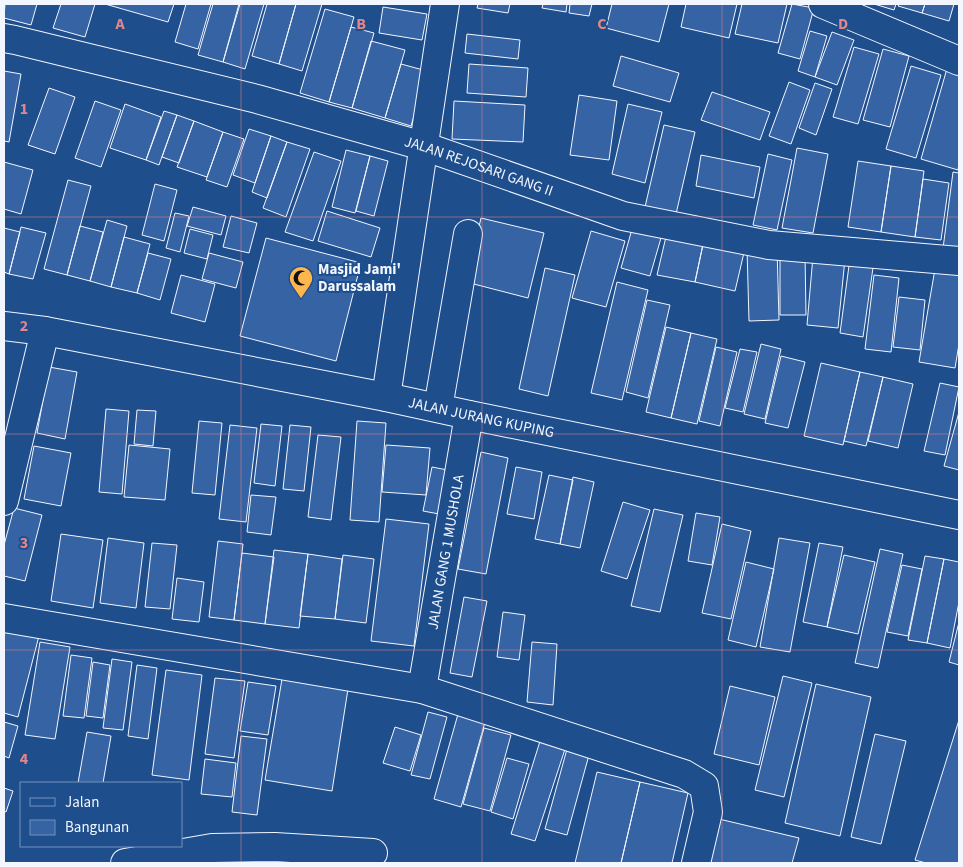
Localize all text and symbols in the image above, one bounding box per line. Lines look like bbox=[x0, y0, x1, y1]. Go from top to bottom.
text: A bbox=[114, 13, 125, 35]
text: B bbox=[356, 13, 366, 35]
text: C bbox=[597, 13, 607, 35]
text: D bbox=[838, 13, 848, 35]
text: 1 bbox=[20, 98, 28, 120]
street label: JALAN REJOSARI GANG II bbox=[402, 131, 556, 201]
place label: Masjid Jami' Darussalam bbox=[318, 259, 401, 297]
mosque icon: Masjid Jami' Darussalam bbox=[288, 265, 314, 299]
text: 2 bbox=[20, 315, 28, 337]
street label: JALAN JURANG KUPING bbox=[406, 392, 556, 443]
street label: JALAN GANG 1 MUSHOLA bbox=[422, 472, 469, 631]
text: 3 bbox=[20, 532, 28, 554]
text: 4 bbox=[20, 748, 29, 770]
legend bbox=[20, 782, 182, 847]
text: Jalan bbox=[65, 792, 99, 813]
text: Bangunan bbox=[65, 817, 129, 838]

